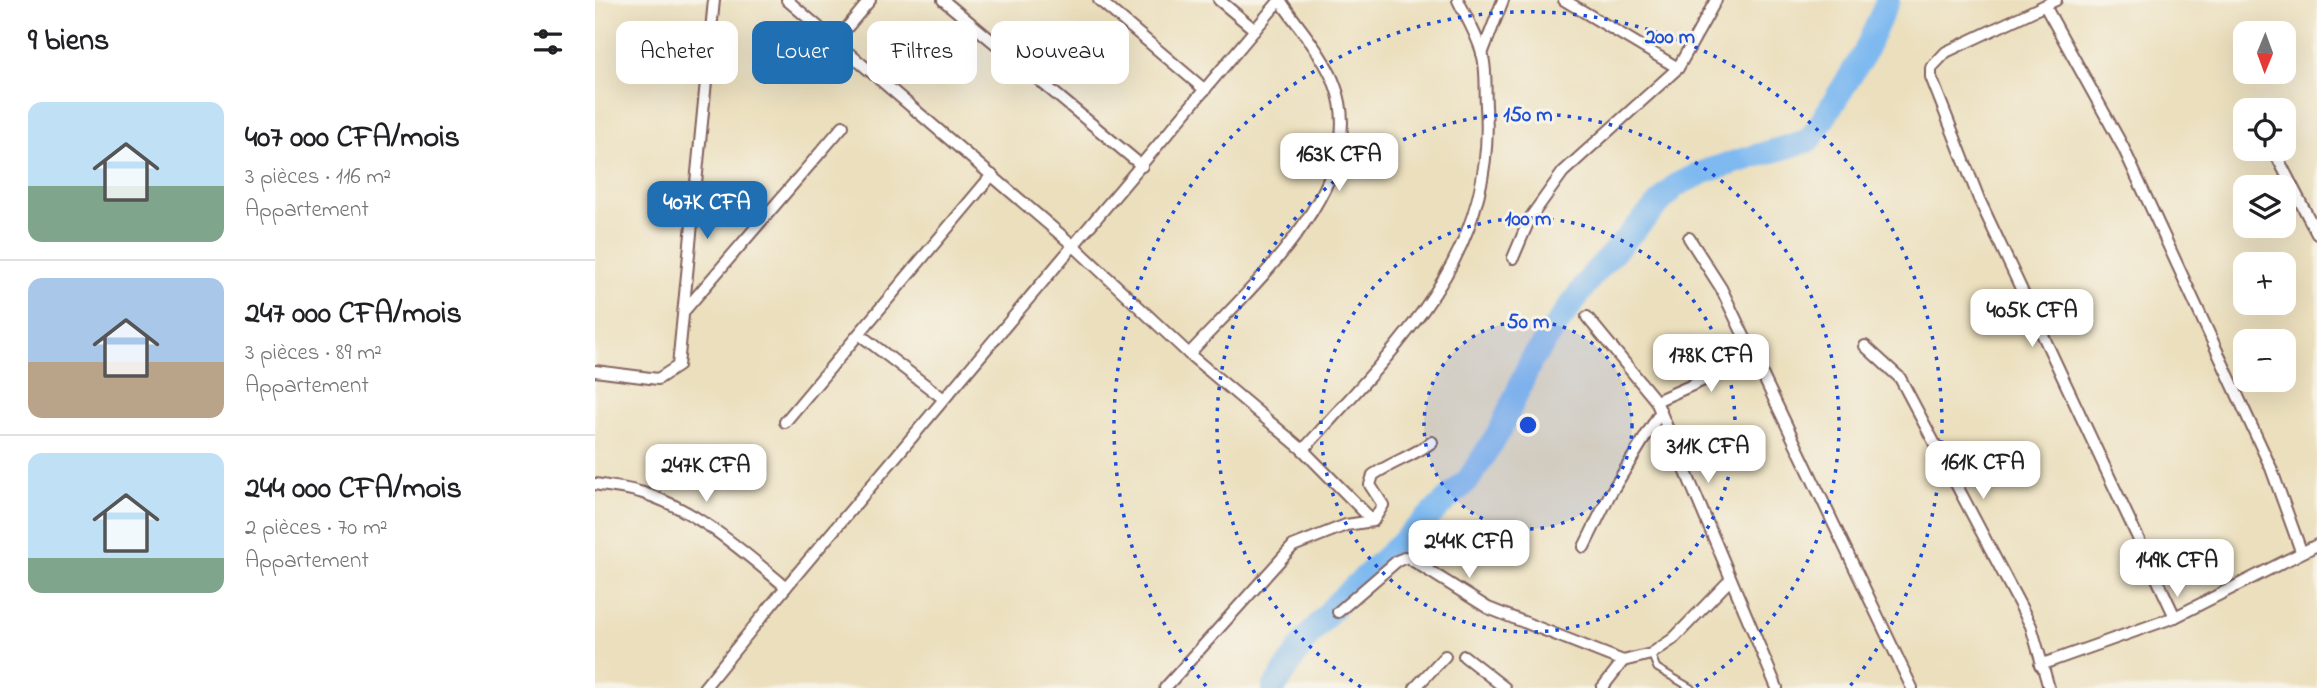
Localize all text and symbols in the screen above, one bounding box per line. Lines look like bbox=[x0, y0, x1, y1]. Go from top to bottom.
text: 9 biens bbox=[28, 20, 109, 64]
chip: Acheter bbox=[616, 21, 738, 84]
chip: Louer bbox=[752, 21, 853, 84]
chip: Filtres bbox=[867, 21, 977, 84]
chip: Nouveau bbox=[991, 21, 1129, 84]
north arrow bbox=[2233, 21, 2296, 84]
map controls bbox=[2233, 21, 2296, 392]
icon: filters bbox=[529, 23, 567, 61]
text: 200 m bbox=[1644, 23, 1695, 53]
button: locate bbox=[2233, 98, 2296, 161]
text: 150 m bbox=[1503, 101, 1553, 131]
text: 407 000 CFA/mois bbox=[245, 117, 460, 161]
icon: home bbox=[84, 130, 168, 214]
pin: 163K CFA bbox=[1267, 134, 1411, 193]
text: 163K CFA bbox=[1296, 139, 1382, 172]
text: 3 pièces · 116 m² bbox=[245, 161, 391, 194]
button: layers bbox=[2233, 175, 2296, 238]
pin: 407K CFA bbox=[635, 182, 779, 241]
text: 407K CFA bbox=[663, 187, 751, 220]
text: Appartement bbox=[245, 194, 369, 227]
text: 100 m bbox=[1505, 205, 1551, 235]
button: + bbox=[2233, 252, 2296, 315]
pin: 405K CFA bbox=[1960, 290, 2104, 349]
text: 247 000 CFA/mois bbox=[245, 293, 462, 337]
text: 405K CFA bbox=[1986, 295, 2078, 328]
icon: home bbox=[84, 306, 168, 390]
text: 50 m bbox=[1507, 308, 1549, 338]
button: − bbox=[2233, 329, 2296, 392]
pin: 178K CFA bbox=[1639, 334, 1783, 394]
text: 3 pièces · 89 m² bbox=[245, 337, 382, 370]
text: 178K CFA bbox=[1669, 340, 1753, 373]
text: Appartement bbox=[245, 370, 369, 403]
centre of rings bbox=[1516, 413, 1540, 437]
pin: 311K CFA bbox=[1636, 426, 1780, 485]
text: 311K CFA bbox=[1667, 431, 1749, 464]
pin: 161K CFA bbox=[1911, 442, 2055, 501]
pin: 247K CFA bbox=[634, 444, 778, 504]
text: 161K CFA bbox=[1941, 447, 2025, 480]
text: 247K CFA bbox=[662, 450, 751, 483]
text: 244 000 CFA/mois bbox=[245, 468, 462, 512]
icon: home bbox=[84, 481, 168, 565]
text: 2 pièces · 70 m² bbox=[245, 512, 388, 545]
pin: 244K CFA bbox=[1397, 520, 1541, 580]
text: 244K CFA bbox=[1425, 526, 1514, 559]
pin: 149K CFA bbox=[2105, 540, 2249, 599]
text: Appartement bbox=[245, 545, 369, 578]
text: 149K CFA bbox=[2136, 545, 2218, 578]

